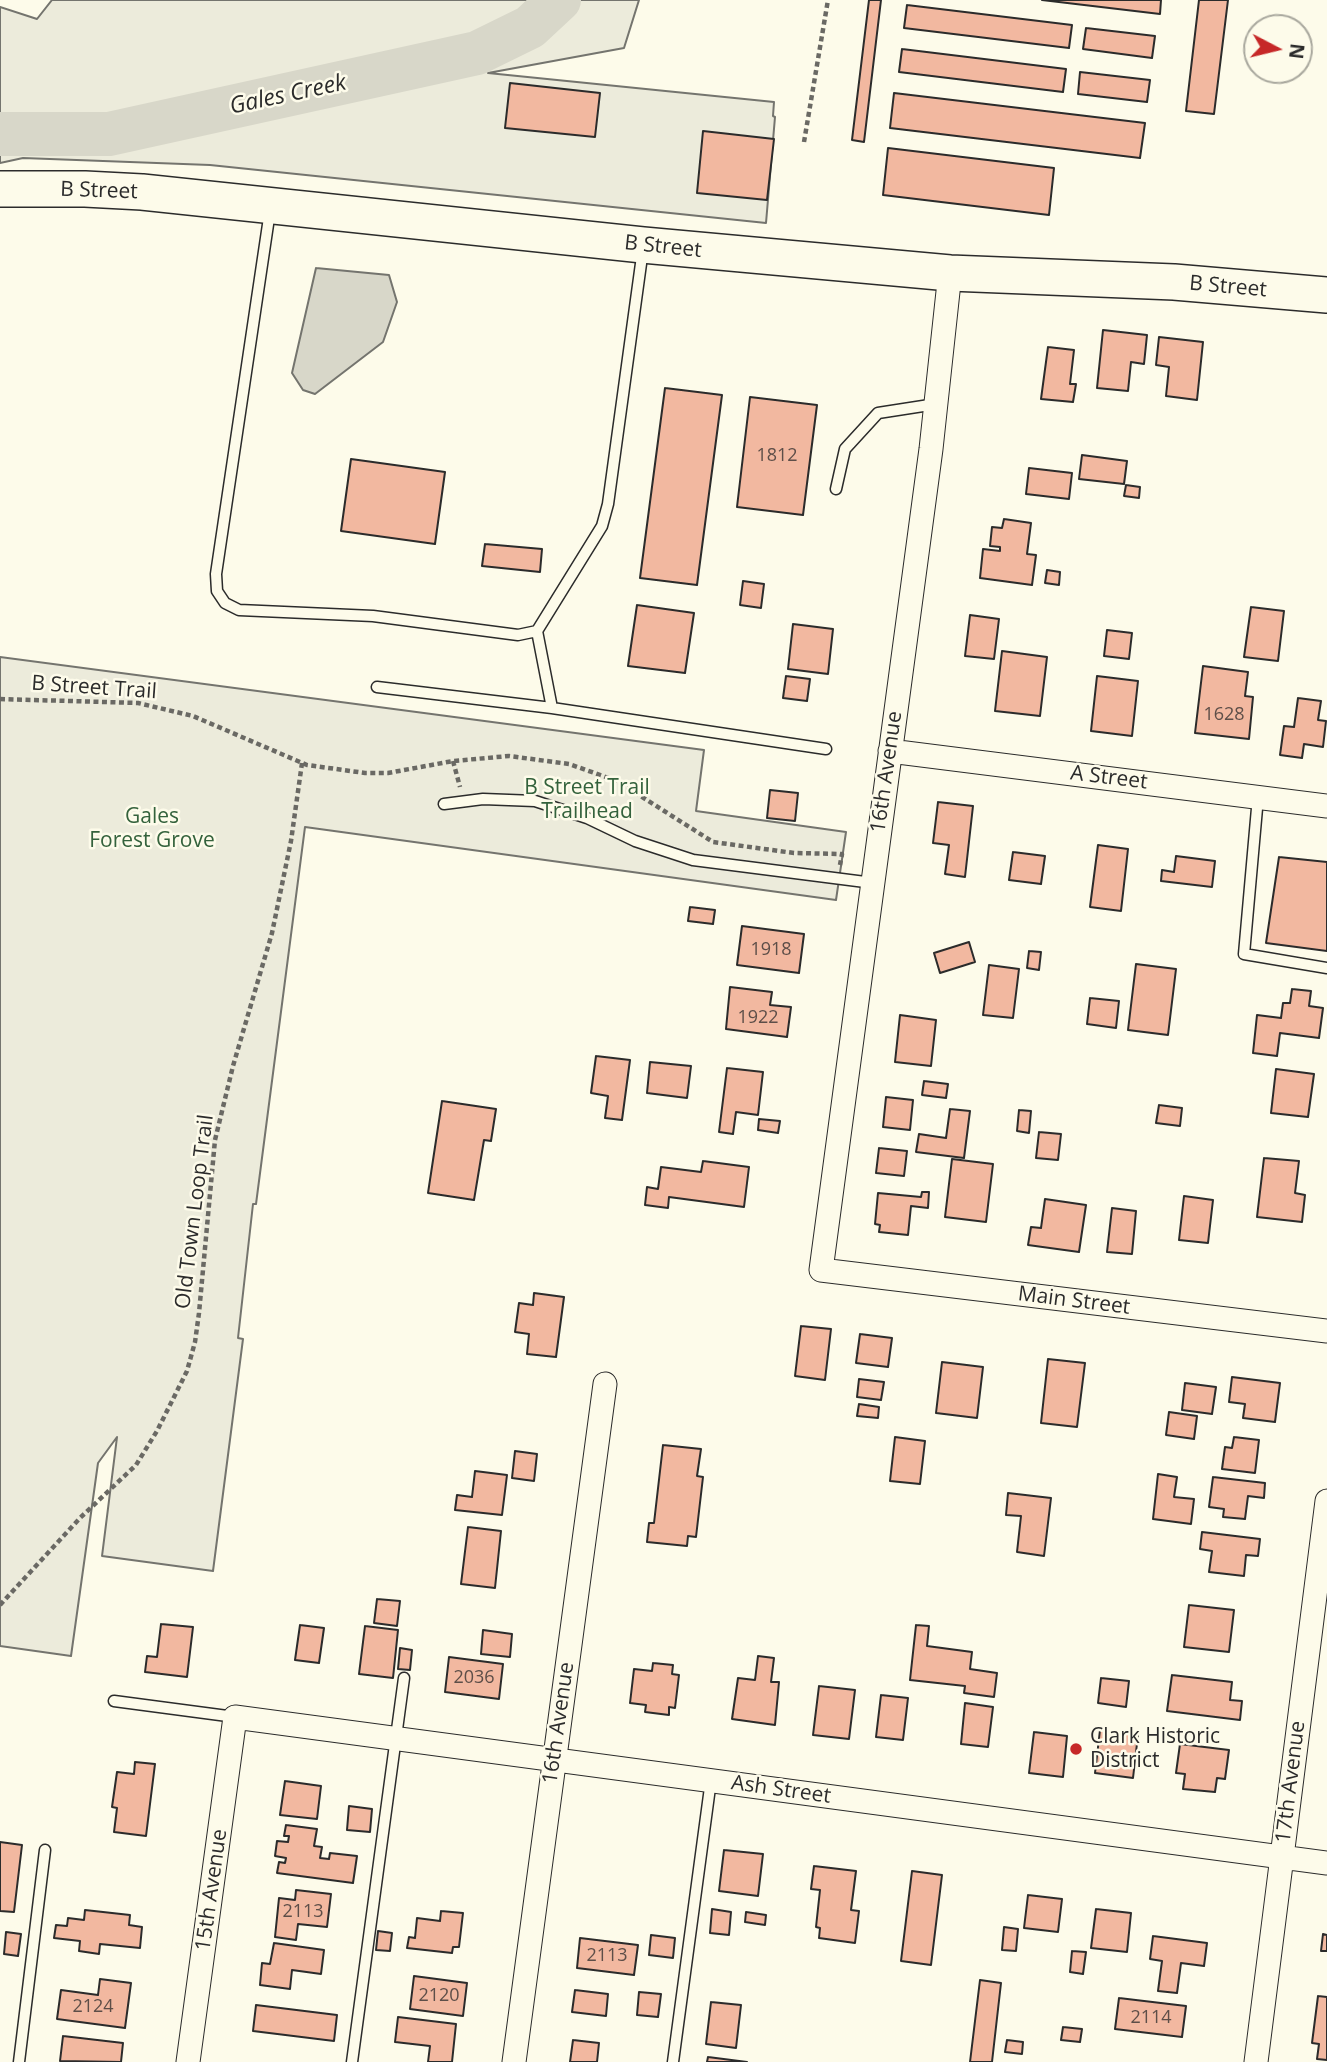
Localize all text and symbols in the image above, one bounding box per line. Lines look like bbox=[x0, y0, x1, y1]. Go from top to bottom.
north arrow bbox=[1243, 14, 1313, 84]
text: N bbox=[1283, 42, 1311, 61]
water label: Gales Creek bbox=[227, 69, 349, 121]
street label: B Street bbox=[60, 177, 138, 205]
street label: B Street bbox=[623, 230, 703, 264]
street label: B Street bbox=[1188, 271, 1268, 303]
house number: 1812 bbox=[756, 445, 798, 467]
street label: B Street Trail bbox=[30, 671, 158, 705]
house number: 1628 bbox=[1203, 704, 1245, 726]
street label: 16th Avenue bbox=[866, 709, 908, 835]
street label: A Street bbox=[1069, 761, 1149, 795]
park label: B Street Trail Trailhead bbox=[524, 775, 650, 825]
park label: Gales Forest Grove bbox=[89, 804, 215, 854]
house number: 1918 bbox=[750, 939, 792, 961]
house number: 1922 bbox=[737, 1007, 779, 1029]
street label: Old Town Loop Trail bbox=[171, 1113, 219, 1311]
street label: Main Street bbox=[1016, 1282, 1132, 1320]
street label: 16th Avenue bbox=[538, 1660, 580, 1786]
house number: 2036 bbox=[453, 1667, 495, 1689]
street label: 17th Avenue bbox=[1271, 1719, 1311, 1845]
place label: Clark Historic District bbox=[1090, 1724, 1220, 1774]
marker: Clark Historic District bbox=[1068, 1741, 1084, 1757]
street label: Ash Street bbox=[730, 1771, 832, 1809]
street label: 15th Avenue bbox=[191, 1827, 233, 1953]
house number: 2113 bbox=[282, 1901, 324, 1923]
house number: 2113 bbox=[586, 1945, 628, 1967]
house number: 2120 bbox=[418, 1985, 460, 2007]
house number: 2124 bbox=[72, 1996, 114, 2018]
house number: 2114 bbox=[1130, 2007, 1172, 2029]

